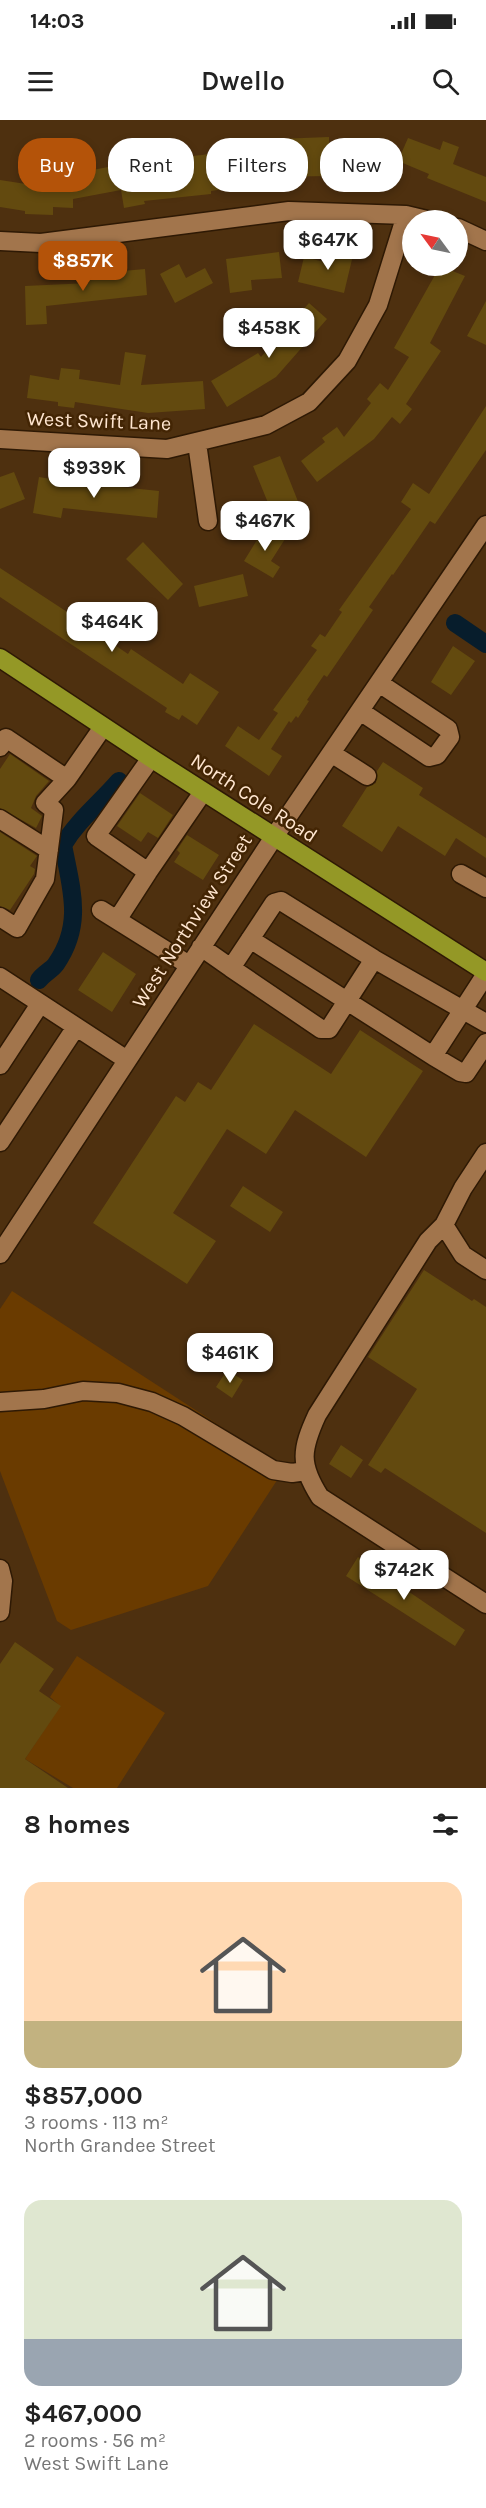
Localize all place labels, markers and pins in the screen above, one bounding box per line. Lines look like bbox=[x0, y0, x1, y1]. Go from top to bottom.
pin: $647K bbox=[286, 220, 370, 271]
pin: $857K bbox=[41, 241, 125, 292]
pin: $458K bbox=[227, 308, 311, 359]
pin: $939K bbox=[52, 448, 136, 499]
pin: $467K bbox=[223, 501, 307, 552]
pin: $464K bbox=[70, 602, 154, 653]
pin: $461K bbox=[188, 1333, 272, 1384]
pin: $742K bbox=[362, 1550, 446, 1601]

